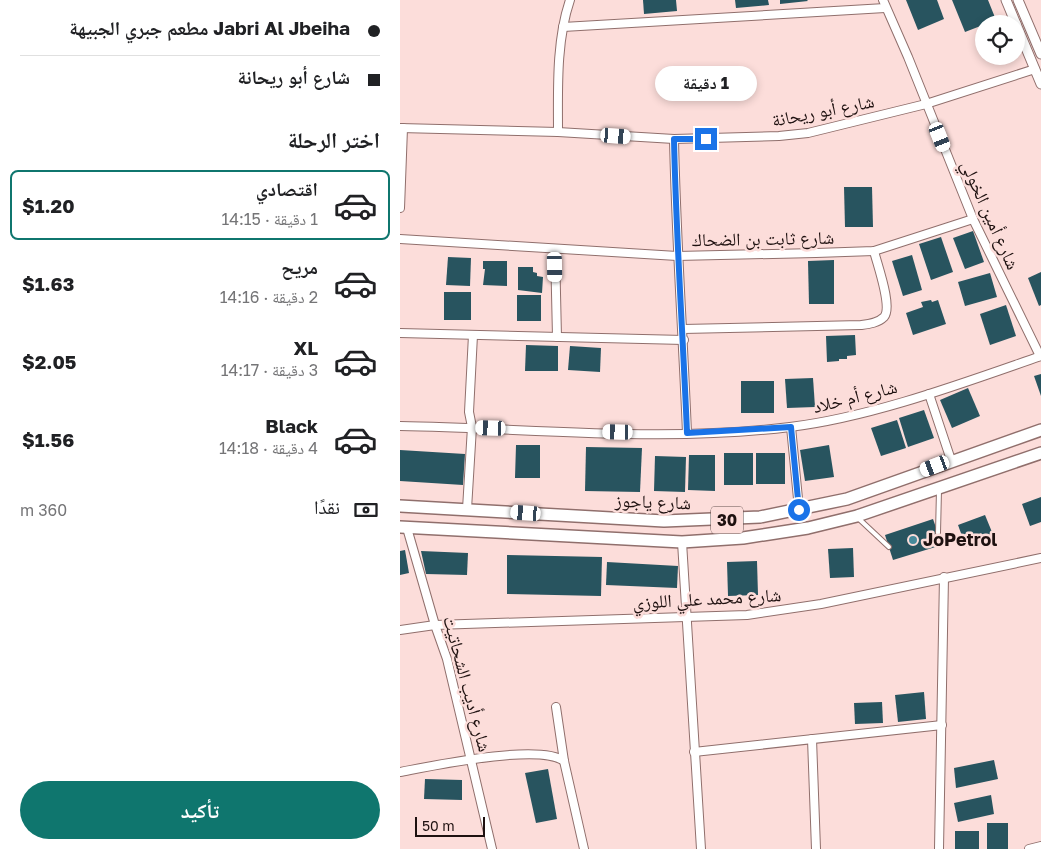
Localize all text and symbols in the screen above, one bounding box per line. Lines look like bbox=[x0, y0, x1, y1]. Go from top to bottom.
map controls bbox=[975, 15, 1025, 65]
button: locate bbox=[975, 15, 1025, 65]
text: Jabri Al Jbeiha مطعم جبري الجبيهة bbox=[69, 16, 350, 39]
text: شارع أبو ريحانة bbox=[237, 65, 350, 88]
callout: 1 دقيقة bbox=[655, 66, 757, 102]
text: 1 دقيقة bbox=[683, 73, 729, 93]
street label: شارع أبو ريحانة bbox=[770, 89, 876, 132]
car bbox=[927, 120, 952, 154]
text: اختر الرحلة bbox=[288, 126, 380, 153]
car bbox=[600, 127, 631, 145]
route end bbox=[695, 128, 717, 150]
street label: شارع أمين الخولي bbox=[953, 156, 1025, 275]
text: اقتصادي bbox=[256, 177, 318, 200]
icon: car bbox=[333, 183, 378, 228]
text: $1.20 bbox=[22, 194, 75, 217]
text: 1 دقيقة · 14:15 bbox=[222, 209, 318, 229]
street label: شارع ثابت بن الضحاك bbox=[692, 226, 834, 251]
car bbox=[547, 252, 562, 282]
text: مريح bbox=[281, 255, 318, 278]
icon: car bbox=[333, 261, 378, 306]
text: $1.63 bbox=[22, 272, 74, 295]
text: 2 دقيقة · 14:16 bbox=[220, 287, 318, 307]
text: XL bbox=[293, 336, 318, 359]
icon: car bbox=[333, 339, 378, 384]
text: $2.05 bbox=[22, 350, 76, 373]
text: 3 دقيقة · 14:17 bbox=[221, 360, 318, 380]
street label: شارع أم خلاد bbox=[810, 375, 900, 419]
text: Black bbox=[265, 414, 318, 437]
icon: car bbox=[333, 417, 378, 462]
car bbox=[475, 420, 506, 436]
car bbox=[602, 424, 633, 440]
text: $1.56 bbox=[22, 428, 74, 451]
text: 4 دقيقة · 14:18 bbox=[219, 438, 318, 458]
car bbox=[918, 454, 951, 478]
street label: شارع ياجوز bbox=[614, 489, 692, 514]
text: نقدًا bbox=[314, 495, 340, 518]
icon: cash bbox=[352, 496, 380, 524]
route start bbox=[788, 499, 810, 521]
text: 360 m bbox=[20, 500, 67, 520]
car bbox=[510, 504, 541, 522]
road number: 30 bbox=[711, 506, 743, 534]
place label: JoPetrol bbox=[923, 528, 997, 550]
marker: JoPetrol bbox=[907, 534, 919, 546]
street label: شارع محمد علي اللوزي bbox=[632, 583, 782, 617]
street label: شارع أديب الشحاتيت bbox=[438, 613, 497, 754]
button: تأكيد bbox=[20, 781, 380, 839]
scale bar bbox=[415, 814, 485, 837]
text: 50 m bbox=[422, 817, 455, 834]

